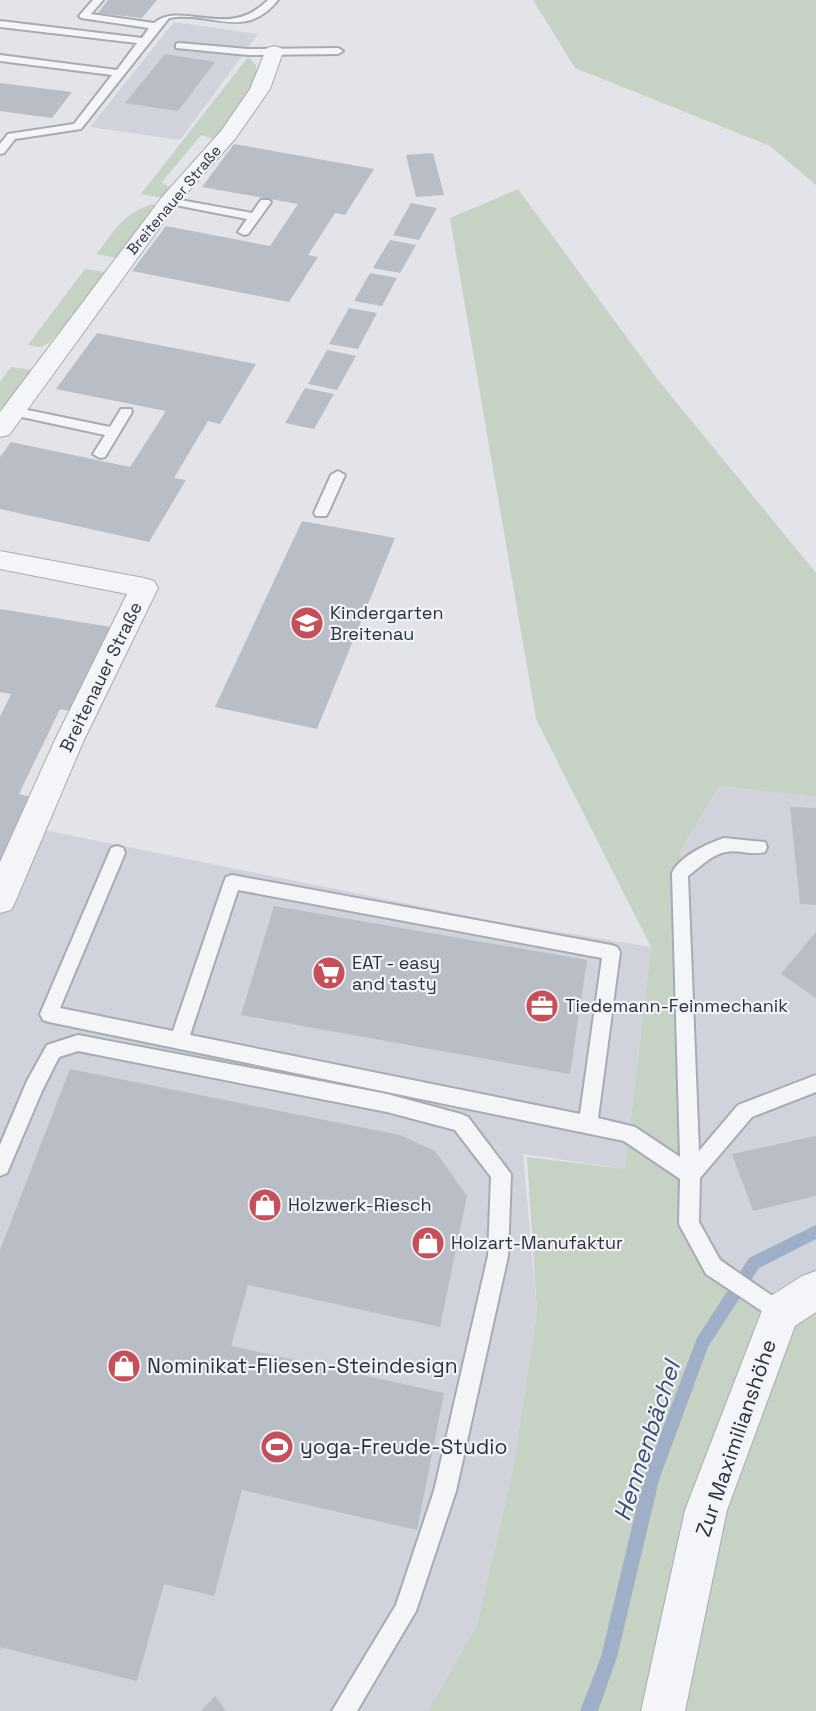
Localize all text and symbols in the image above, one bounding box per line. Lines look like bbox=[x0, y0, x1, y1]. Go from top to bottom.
street label: Breitenauer Straße bbox=[122, 141, 225, 258]
street label: Breitenauer Straße bbox=[54, 598, 147, 756]
place label: Kindergarten Breitenau bbox=[330, 601, 443, 645]
school or university icon: Kindergarten Breitenau bbox=[289, 605, 325, 641]
place label: EAT - easy and tasty bbox=[352, 951, 440, 995]
supermarket icon: EAT - easy and tasty bbox=[311, 955, 347, 991]
office icon: Tiedemann-Feinmechanik bbox=[524, 988, 560, 1024]
place label: Tiedemann-Feinmechanik bbox=[565, 994, 788, 1017]
shop icon: Holzwerk-Riesch bbox=[247, 1187, 283, 1223]
place label: Holzwerk-Riesch bbox=[288, 1193, 431, 1216]
shop icon: Holzart-Manufaktur bbox=[410, 1225, 446, 1261]
place label: Holzart-Manufaktur bbox=[451, 1231, 623, 1254]
street label: Zur Maximilianshöhe bbox=[689, 1336, 782, 1540]
shop icon: Nominikat-Fliesen-Steindesign bbox=[106, 1348, 142, 1384]
place label: Nominikat-Fliesen-Steindesign bbox=[147, 1352, 458, 1379]
water label: Hennenbächel bbox=[606, 1354, 688, 1525]
sports icon: yoga-Freude-Studio bbox=[259, 1429, 295, 1465]
place label: yoga-Freude-Studio bbox=[300, 1433, 507, 1460]

